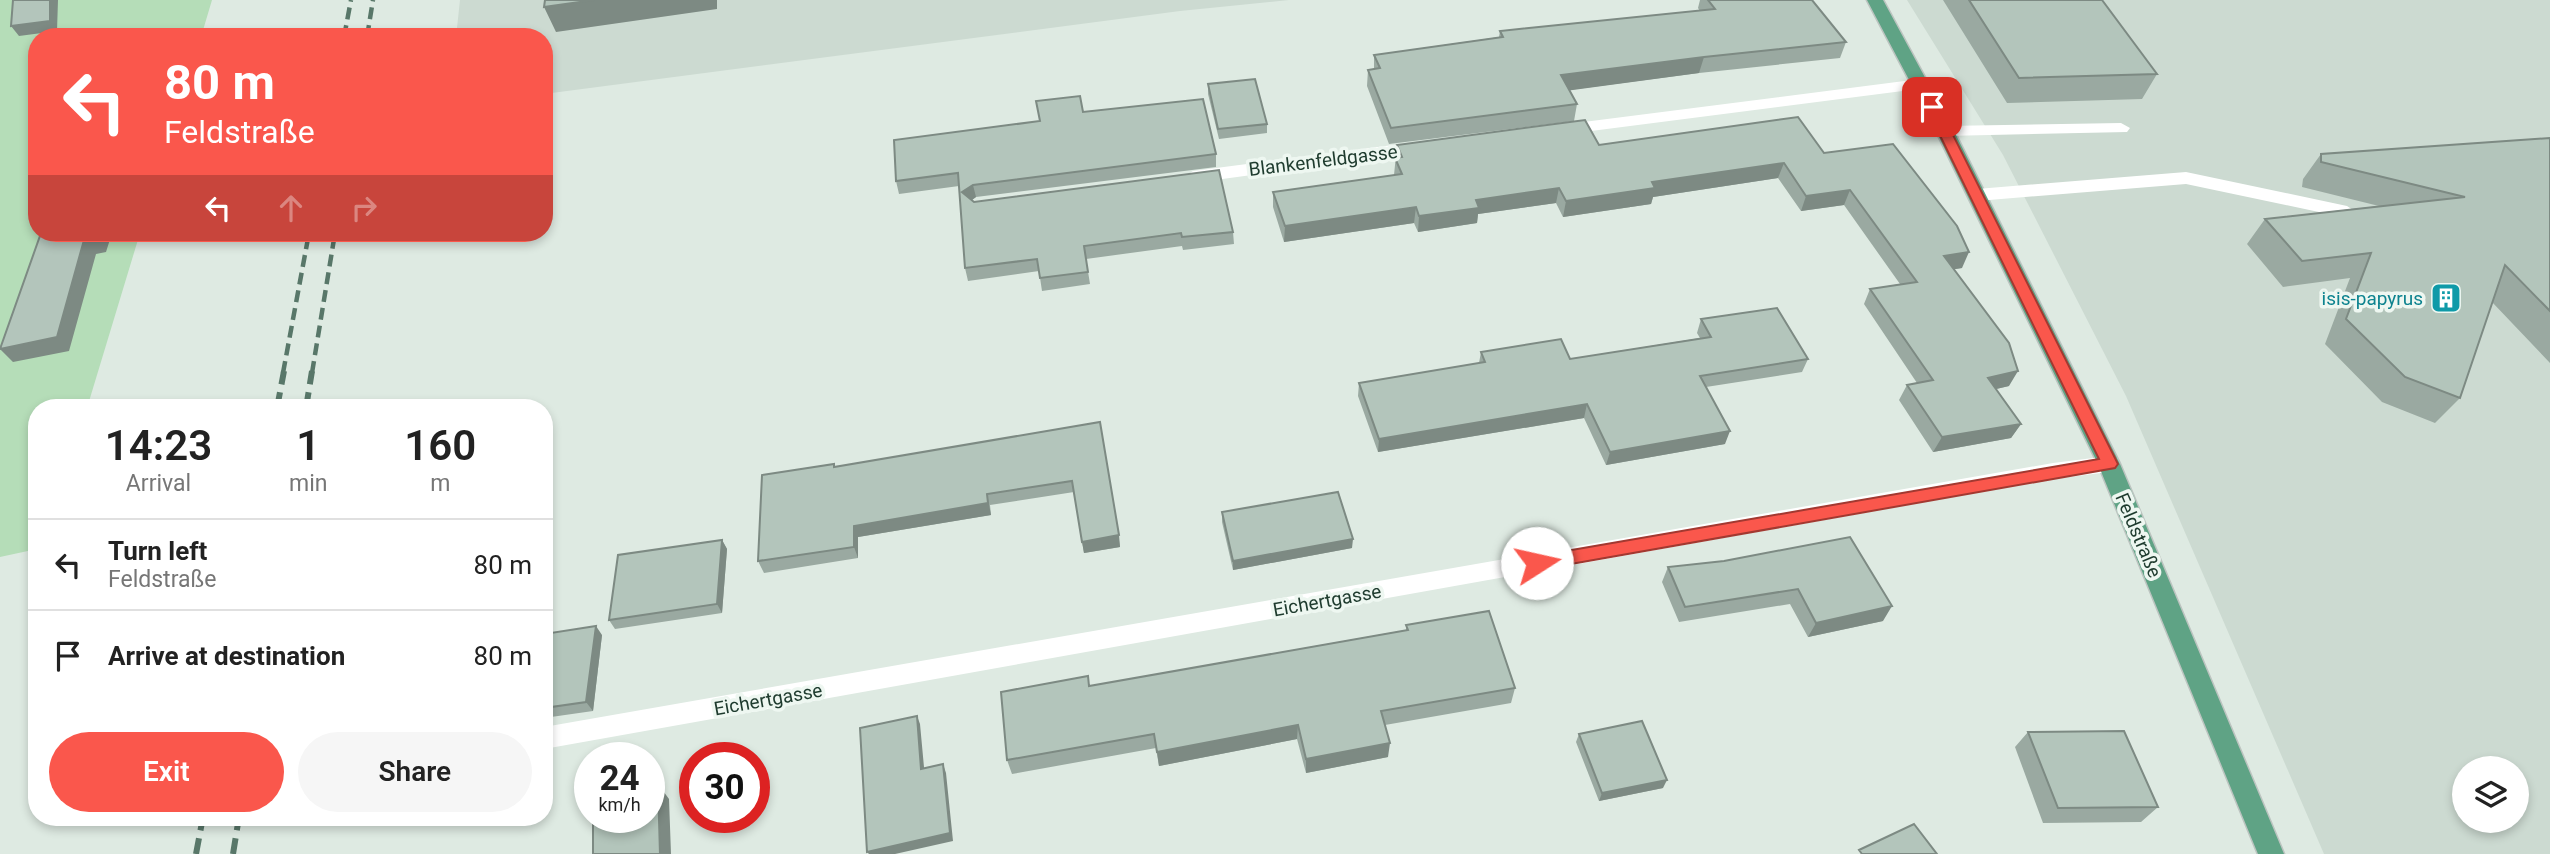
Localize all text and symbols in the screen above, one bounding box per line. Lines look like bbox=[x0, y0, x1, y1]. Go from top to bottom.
text: 80 m bbox=[164, 54, 275, 111]
icon: left bbox=[49, 56, 140, 147]
pin bbox=[1902, 77, 1962, 137]
icon: arrive bbox=[1913, 88, 1951, 126]
text: Feldstraße bbox=[164, 113, 315, 151]
street label: Blankenfeldgasse bbox=[1247, 140, 1399, 181]
icon: left bbox=[199, 189, 237, 227]
icon: ahead bbox=[272, 189, 310, 227]
icon: right bbox=[345, 189, 383, 227]
building icon: isis-papyrus bbox=[2429, 281, 2463, 315]
place label: isis-papyrus bbox=[2322, 287, 2423, 310]
text: 14:23 bbox=[105, 421, 212, 470]
text: 1 bbox=[296, 421, 320, 470]
text: 160 bbox=[404, 421, 476, 470]
text: Arrival bbox=[126, 470, 191, 497]
text: min bbox=[289, 470, 327, 497]
text: m bbox=[430, 470, 450, 497]
street label: Feldstraße bbox=[2110, 489, 2167, 581]
position arrow bbox=[1500, 526, 1574, 600]
text: Turn left bbox=[108, 536, 207, 566]
icon: left bbox=[49, 546, 87, 584]
text: 80 m bbox=[474, 550, 532, 580]
text: Feldstraße bbox=[108, 566, 216, 593]
street label: Eichertgasse bbox=[1271, 580, 1383, 621]
icon: arrive bbox=[49, 637, 87, 675]
text: Arrive at destination bbox=[108, 641, 345, 671]
text: 80 m bbox=[474, 641, 532, 671]
street label: Eichertgasse bbox=[712, 679, 824, 720]
button: Exit bbox=[49, 732, 284, 812]
button: Share bbox=[298, 732, 532, 812]
speed limit sign: 30 bbox=[679, 742, 770, 833]
map controls bbox=[2452, 756, 2529, 833]
button: layers bbox=[2452, 756, 2529, 833]
text: 24 bbox=[599, 758, 640, 799]
text: km/h bbox=[598, 794, 641, 815]

